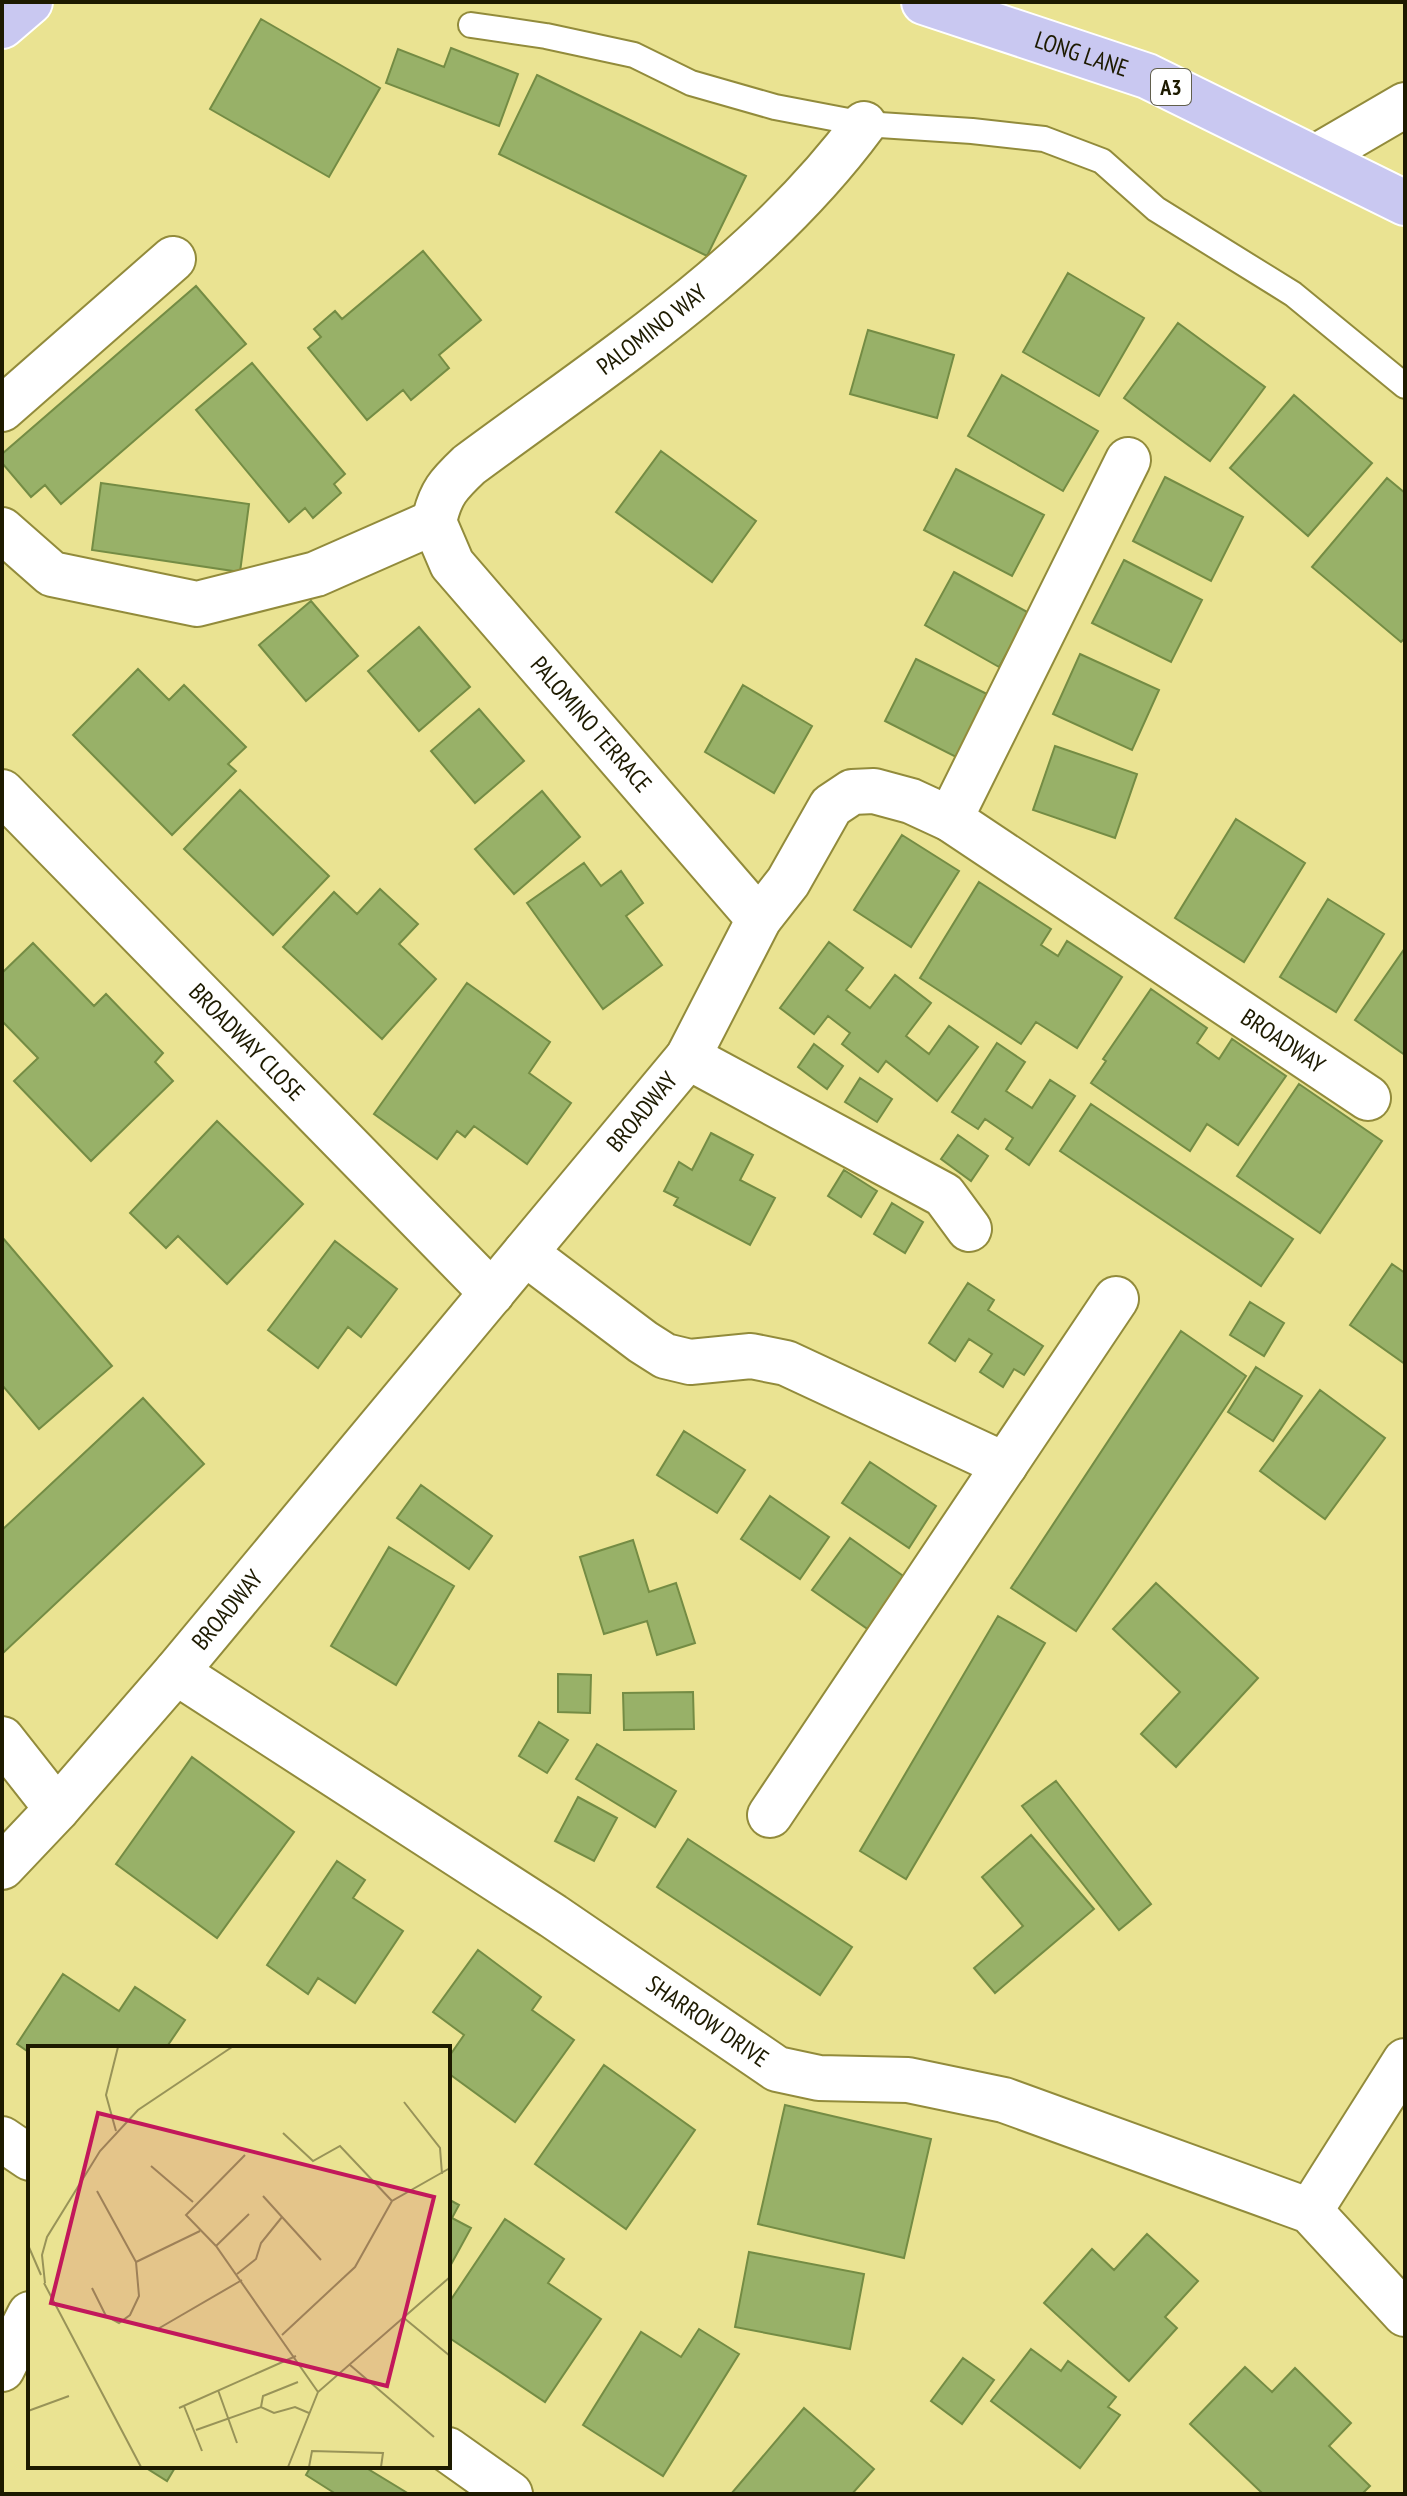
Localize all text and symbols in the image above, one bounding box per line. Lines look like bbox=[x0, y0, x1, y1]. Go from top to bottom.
street label: LONG LANE bbox=[1031, 24, 1132, 84]
road number: A3 bbox=[1151, 69, 1191, 105]
street label: PALOMINO WAY bbox=[591, 277, 713, 382]
street label: PALOMINO TERRACE bbox=[524, 650, 659, 799]
street label: BROADWAY CLOSE bbox=[183, 976, 312, 1107]
street label: BROADWAY bbox=[1235, 1002, 1331, 1080]
street label: BROADWAY bbox=[600, 1065, 684, 1158]
street label: BROADWAY bbox=[185, 1563, 269, 1656]
street label: SHARROW DRIVE bbox=[640, 1968, 775, 2074]
inset map bbox=[28, 2046, 450, 2468]

